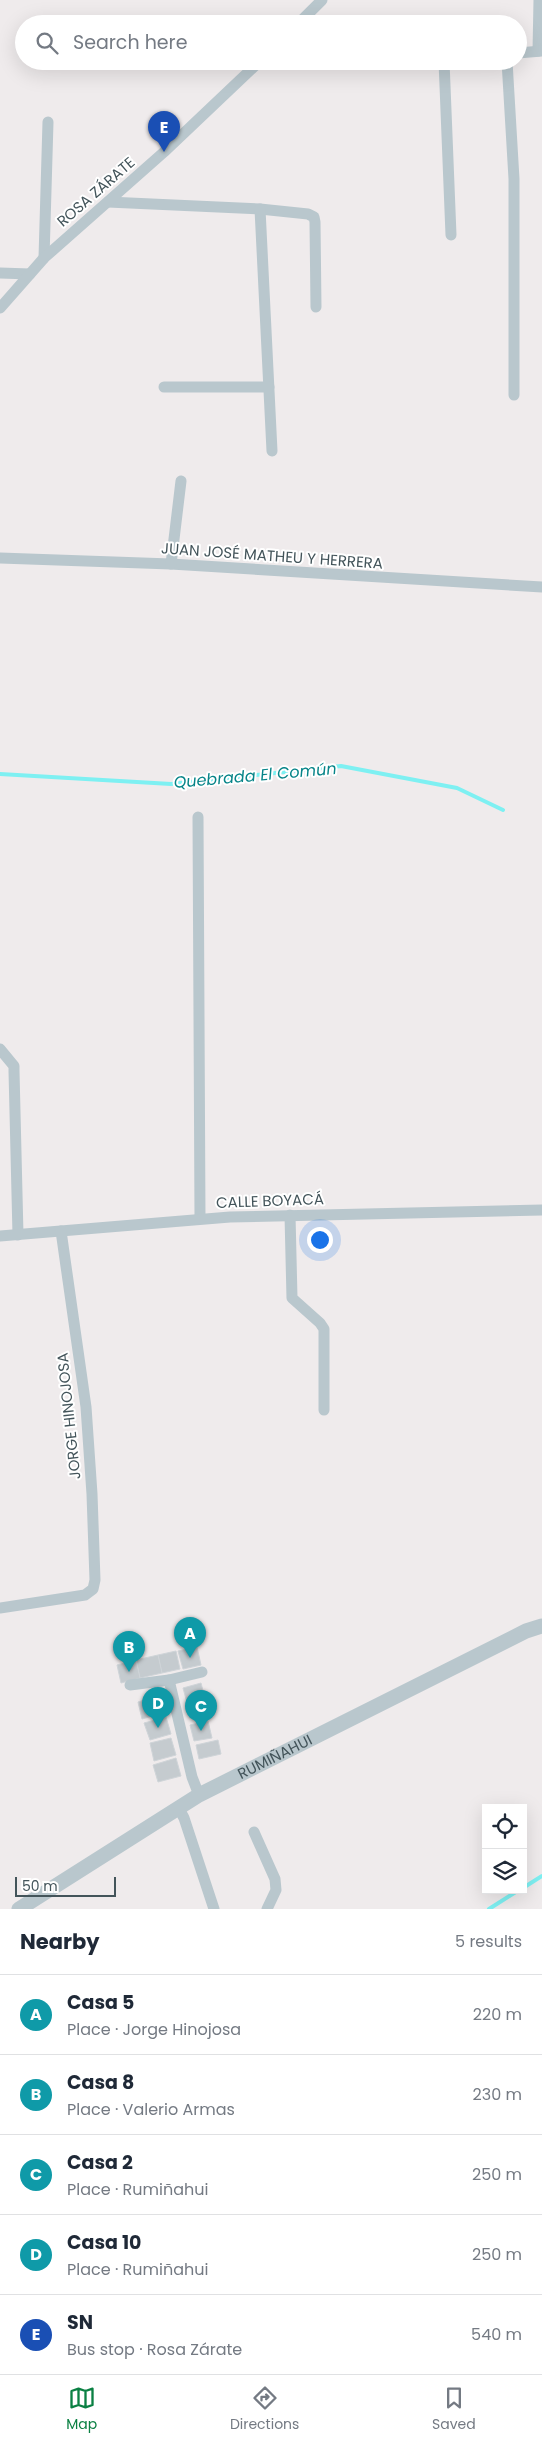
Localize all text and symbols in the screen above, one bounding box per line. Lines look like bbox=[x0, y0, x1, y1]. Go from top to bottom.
search box bbox=[15, 15, 527, 70]
icon: search bbox=[33, 29, 61, 57]
text: Search here bbox=[73, 29, 187, 56]
pin: E bbox=[148, 111, 180, 152]
street label: ROSA ZÁRATE bbox=[52, 152, 139, 231]
street label: JUAN JOSÉ MATHEU Y HERRERA bbox=[160, 537, 384, 574]
water label: Quebrada El Común bbox=[173, 757, 337, 794]
street label: CALLE BOYACÁ bbox=[216, 1188, 324, 1213]
your location bbox=[307, 1227, 333, 1253]
street label: JORGE HINOJOSA bbox=[51, 1352, 86, 1480]
pin: A bbox=[174, 1617, 206, 1658]
pin: B bbox=[113, 1631, 145, 1672]
pin: D bbox=[142, 1687, 174, 1728]
pin: C bbox=[185, 1690, 217, 1731]
street label: RUMIÑAHUI bbox=[234, 1729, 316, 1784]
map controls bbox=[482, 1804, 527, 1894]
button: locate bbox=[482, 1804, 527, 1849]
button: layers bbox=[482, 1849, 527, 1894]
scale bar bbox=[15, 1874, 116, 1897]
text: 50 m bbox=[22, 1876, 58, 1896]
text: Nearby bbox=[20, 1927, 100, 1956]
text: 5 results bbox=[455, 1930, 522, 1953]
text: Casa 5 bbox=[67, 1989, 134, 2016]
text: A bbox=[30, 2003, 42, 2026]
text: 220 m bbox=[473, 2003, 522, 2026]
text: Place · Jorge Hinojosa bbox=[67, 2018, 241, 2041]
text: Casa 8 bbox=[67, 2069, 134, 2096]
text: B bbox=[31, 2083, 41, 2106]
text: 230 m bbox=[473, 2083, 522, 2106]
text: Place · Valerio Armas bbox=[67, 2098, 235, 2121]
text: Casa 2 bbox=[67, 2149, 133, 2176]
text: C bbox=[30, 2163, 42, 2186]
text: 250 m bbox=[472, 2163, 522, 2186]
text: Place · Rumiñahui bbox=[67, 2178, 208, 2201]
text: Casa 10 bbox=[67, 2229, 141, 2256]
text: D bbox=[30, 2243, 42, 2266]
text: 250 m bbox=[472, 2243, 522, 2266]
text: Place · Rumiñahui bbox=[67, 2258, 208, 2281]
text: SN bbox=[67, 2309, 93, 2336]
text: E bbox=[32, 2323, 40, 2346]
text: 540 m bbox=[471, 2323, 522, 2346]
text: Bus stop · Rosa Zárate bbox=[67, 2338, 242, 2361]
tab: Map bbox=[66, 2384, 97, 2435]
tab: Directions bbox=[230, 2384, 299, 2435]
tab: Saved bbox=[432, 2384, 476, 2435]

